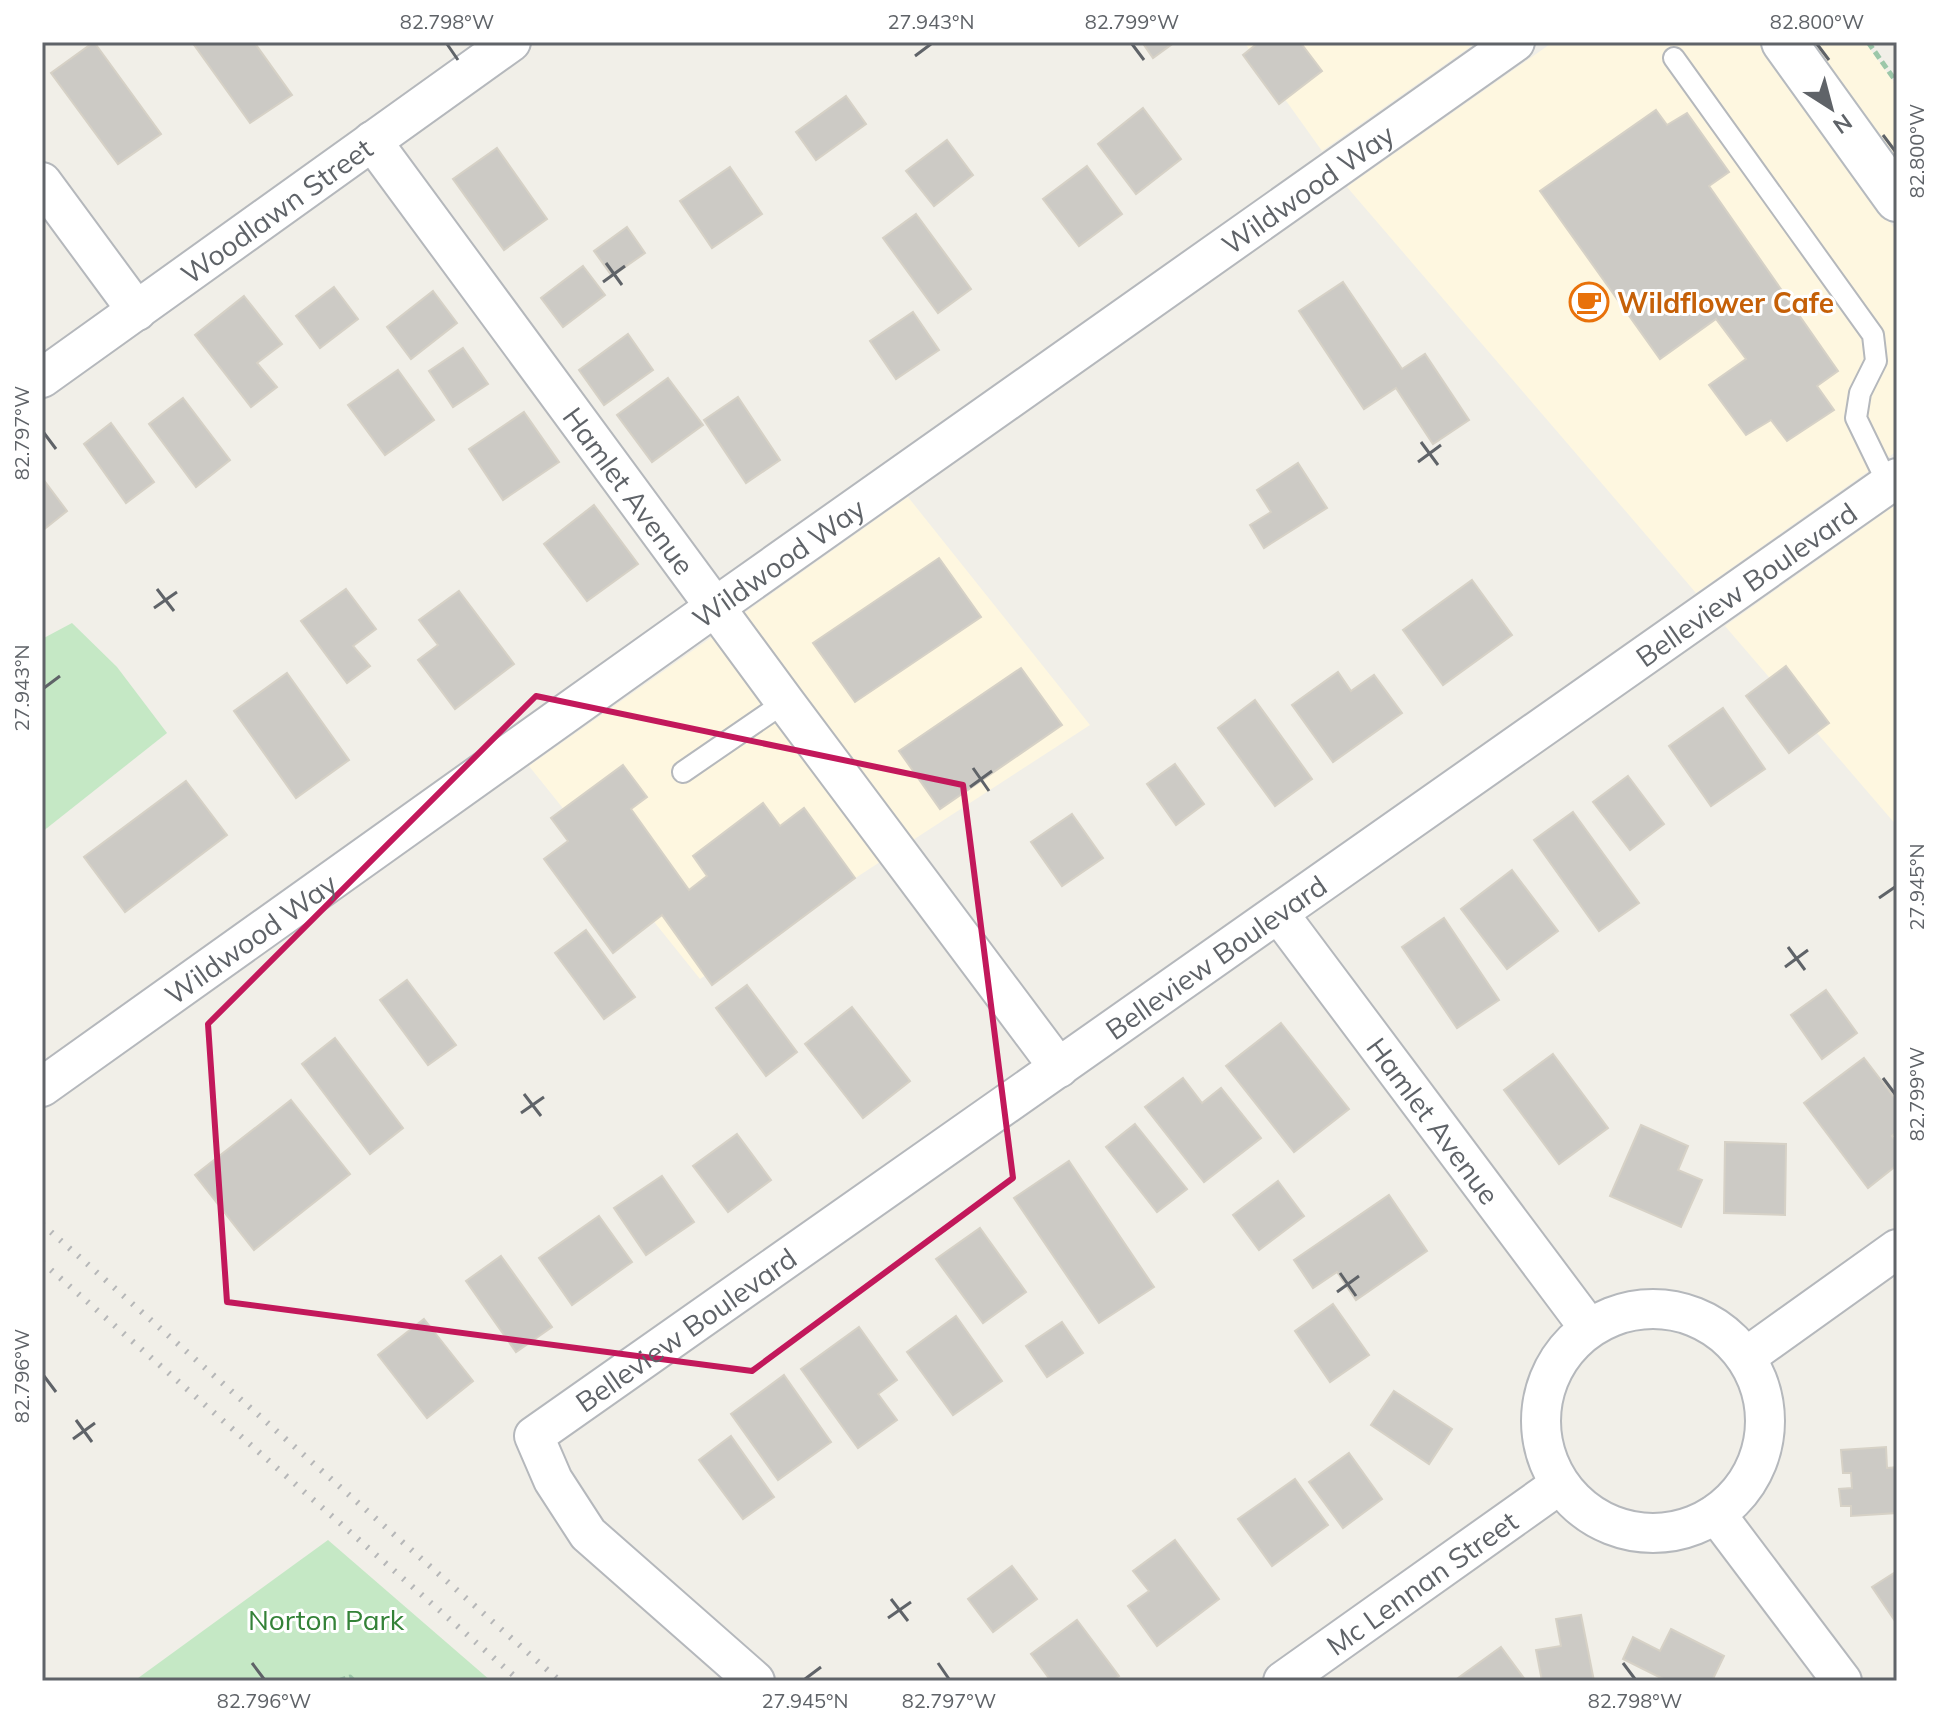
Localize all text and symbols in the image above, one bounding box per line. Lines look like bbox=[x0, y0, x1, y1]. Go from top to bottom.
text: 82.798°W bbox=[400, 9, 494, 34]
text: 27.943°N bbox=[888, 9, 974, 34]
text: 82.799°W bbox=[1085, 9, 1179, 34]
text: 82.800°W bbox=[1770, 9, 1864, 34]
north arrow bbox=[1791, 68, 1871, 148]
text: 82.800°W bbox=[1904, 104, 1929, 198]
text: N bbox=[1828, 108, 1858, 140]
street label: Wildwood Way bbox=[1215, 116, 1400, 261]
street label: Woodlawn Street bbox=[174, 130, 379, 291]
cafe icon: Wildflower Cafe bbox=[1568, 281, 1610, 323]
place label: Wildflower Cafe bbox=[1617, 285, 1834, 320]
text: 82.797°W bbox=[9, 386, 34, 480]
street label: Hamlet Avenue bbox=[556, 400, 703, 581]
street label: Wildwood Way bbox=[685, 490, 871, 635]
street label: Belleview Boulevard bbox=[1629, 495, 1863, 674]
text: 27.943°N bbox=[9, 645, 34, 731]
text: 27.945°N bbox=[1904, 844, 1929, 930]
street label: Wildwood Way bbox=[158, 865, 343, 1011]
street label: Belleview Boulevard bbox=[1098, 867, 1333, 1047]
street label: Hamlet Avenue bbox=[1360, 1030, 1507, 1211]
text: 82.799°W bbox=[1904, 1047, 1929, 1141]
street label: Belleview Boulevard bbox=[568, 1240, 803, 1419]
text: 82.796°W bbox=[9, 1329, 34, 1423]
street label: Mc Lennan Street bbox=[1319, 1503, 1524, 1662]
park label: Norton Park bbox=[248, 1602, 405, 1637]
text: 82.796°W bbox=[217, 1688, 311, 1713]
text: 27.945°N bbox=[762, 1688, 848, 1713]
text: 82.797°W bbox=[902, 1688, 996, 1713]
text: 82.798°W bbox=[1588, 1688, 1682, 1713]

